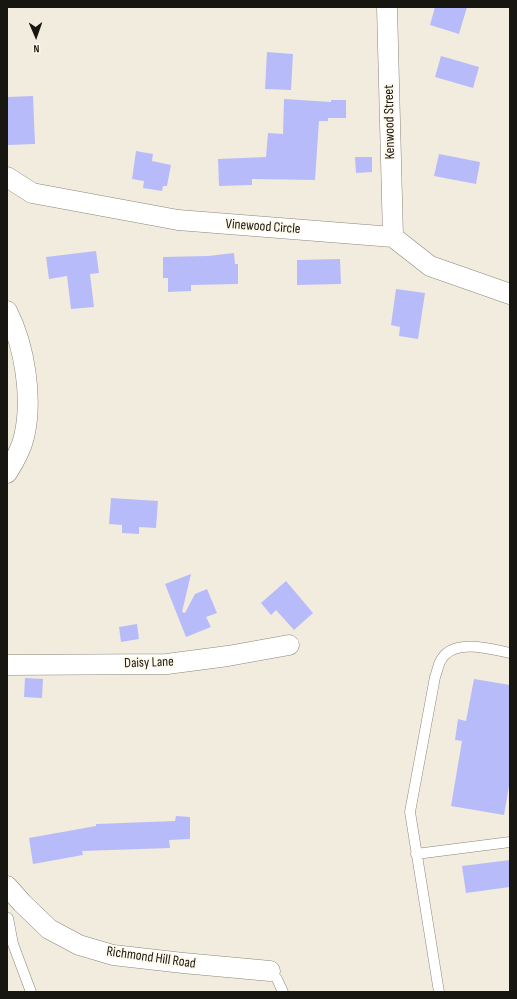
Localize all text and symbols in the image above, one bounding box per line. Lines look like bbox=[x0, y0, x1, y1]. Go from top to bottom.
north arrow bbox=[16, 16, 56, 56]
text: N bbox=[33, 42, 40, 55]
street label: Kenwood Street bbox=[381, 84, 399, 160]
street label: Vinewood Circle bbox=[225, 216, 301, 238]
street label: Daisy Lane bbox=[124, 654, 174, 672]
street label: Richmond Hill Road bbox=[105, 943, 197, 973]

